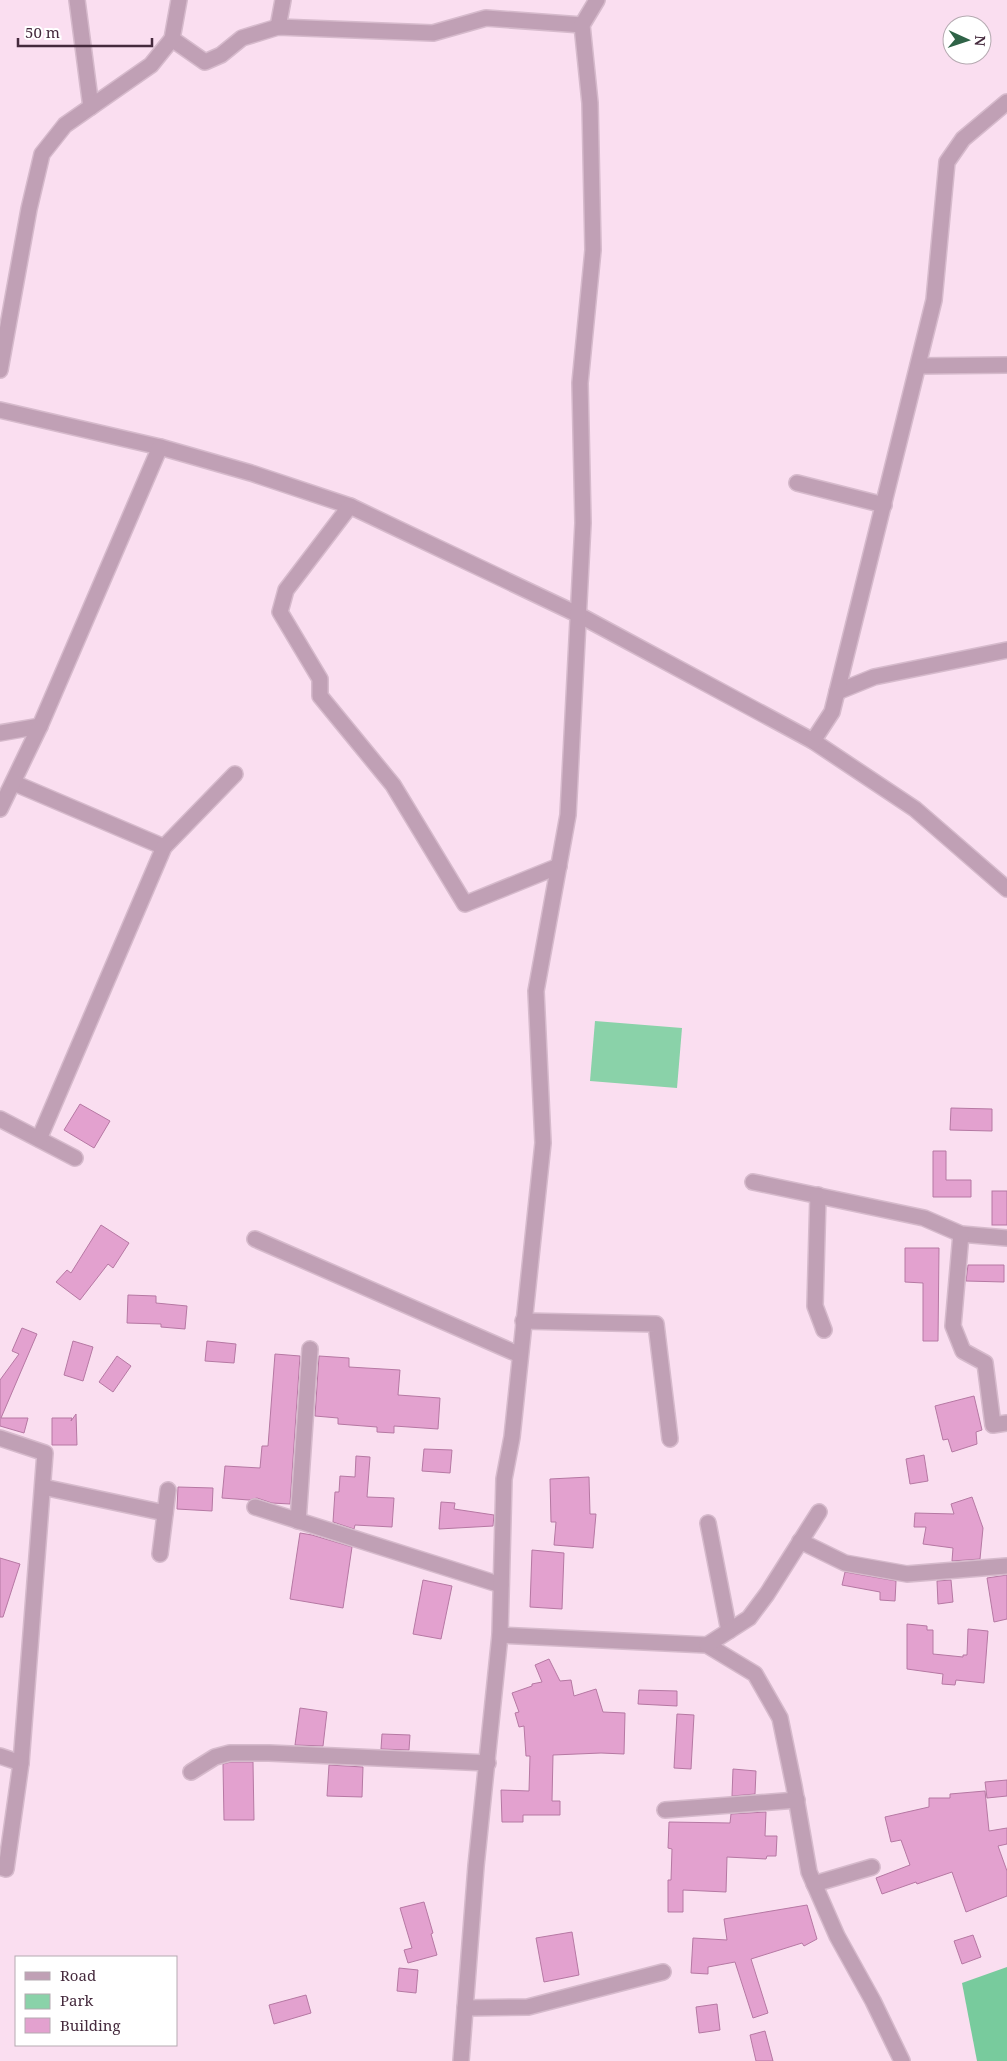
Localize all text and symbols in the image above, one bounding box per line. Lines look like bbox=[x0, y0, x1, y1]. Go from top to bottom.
scale bar bbox=[18, 15, 151, 47]
north arrow bbox=[942, 15, 992, 65]
text: 50 m bbox=[25, 22, 60, 42]
text: N bbox=[971, 35, 990, 47]
legend bbox=[15, 1956, 178, 2046]
text: Road bbox=[60, 1965, 96, 1985]
text: Park bbox=[60, 1990, 94, 2010]
text: Building bbox=[60, 2015, 121, 2035]

